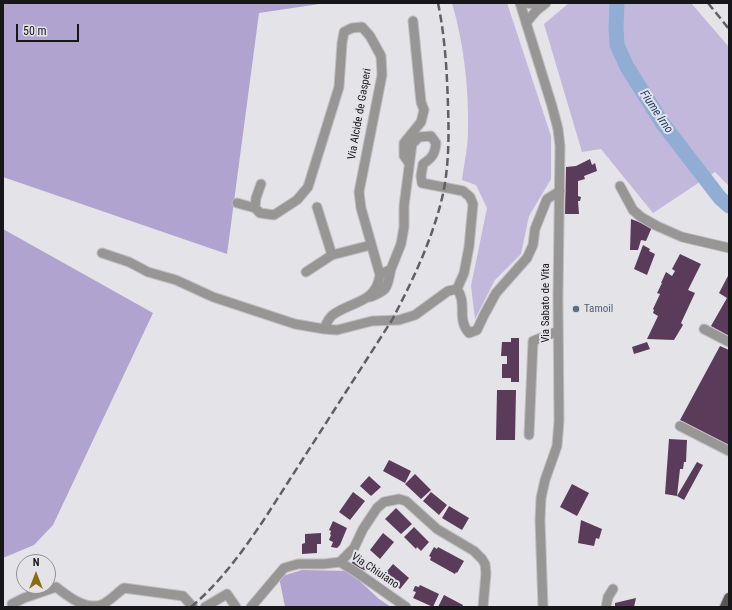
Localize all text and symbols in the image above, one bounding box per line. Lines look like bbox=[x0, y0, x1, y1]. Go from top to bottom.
scale bar bbox=[18, 16, 81, 42]
text: 50 m bbox=[23, 24, 47, 38]
street label: Via Alcide de Gasperi bbox=[345, 67, 375, 161]
water label: Fiume Irno bbox=[636, 88, 676, 136]
street label: Via Sabato de Vita bbox=[539, 263, 553, 343]
place label: Tamoil bbox=[584, 302, 613, 316]
marker: Tamoil bbox=[571, 304, 581, 314]
street label: Via Chiuiano bbox=[349, 550, 401, 592]
north arrow bbox=[16, 554, 56, 594]
text: N bbox=[33, 556, 39, 569]

